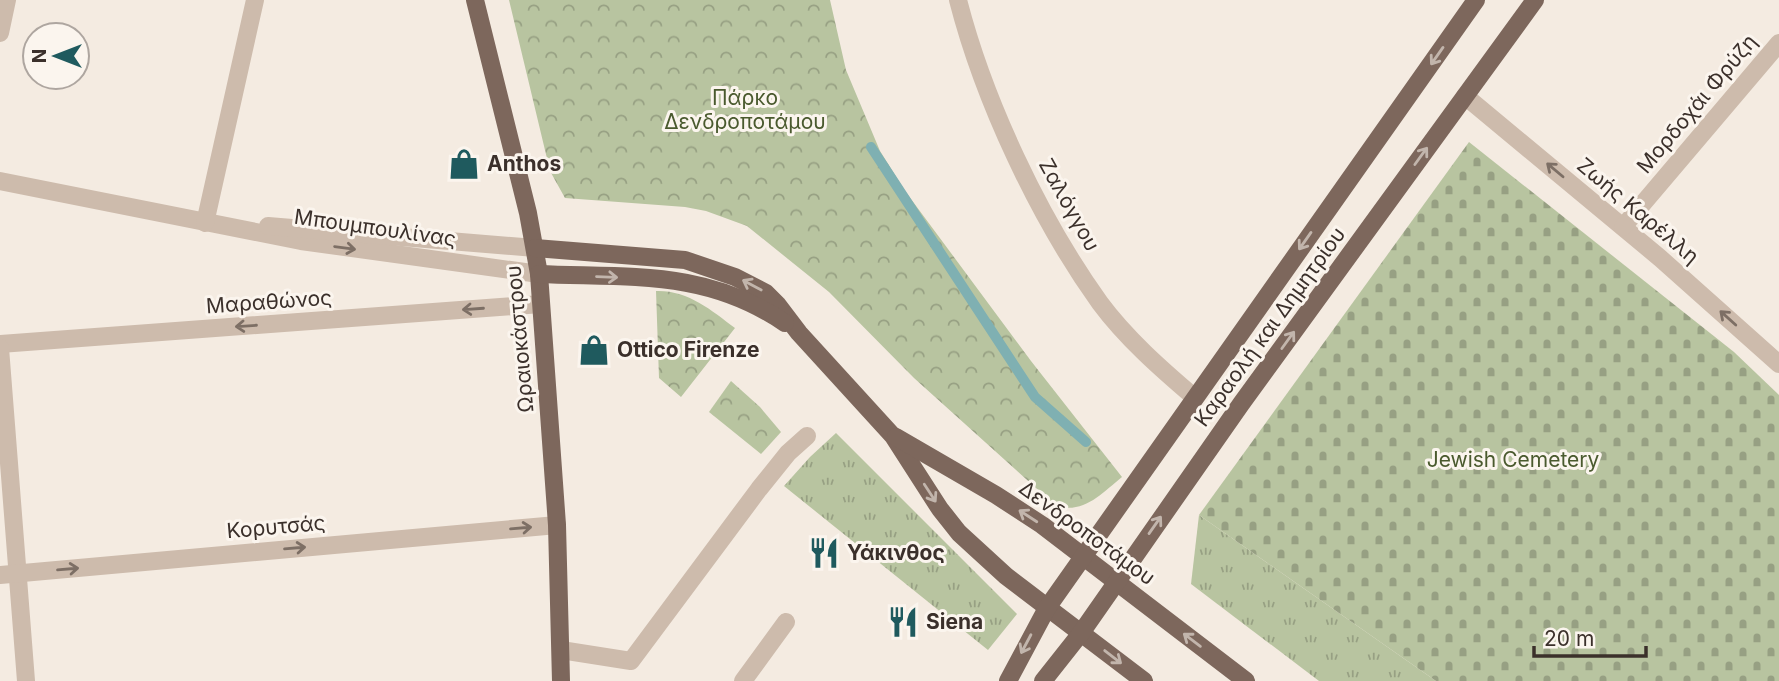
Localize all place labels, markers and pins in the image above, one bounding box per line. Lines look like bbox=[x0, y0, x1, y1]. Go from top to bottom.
shop icon: Anthos bbox=[447, 147, 481, 181]
place label: Anthos bbox=[487, 151, 561, 176]
shop icon: Ottico Firenze bbox=[577, 333, 611, 367]
place label: Ottico Firenze bbox=[617, 337, 759, 362]
restaurant icon: Υάκινθος bbox=[807, 536, 841, 570]
place label: Υάκινθος bbox=[847, 540, 945, 565]
restaurant icon: Siena bbox=[886, 605, 920, 639]
place label: Siena bbox=[926, 609, 983, 634]

